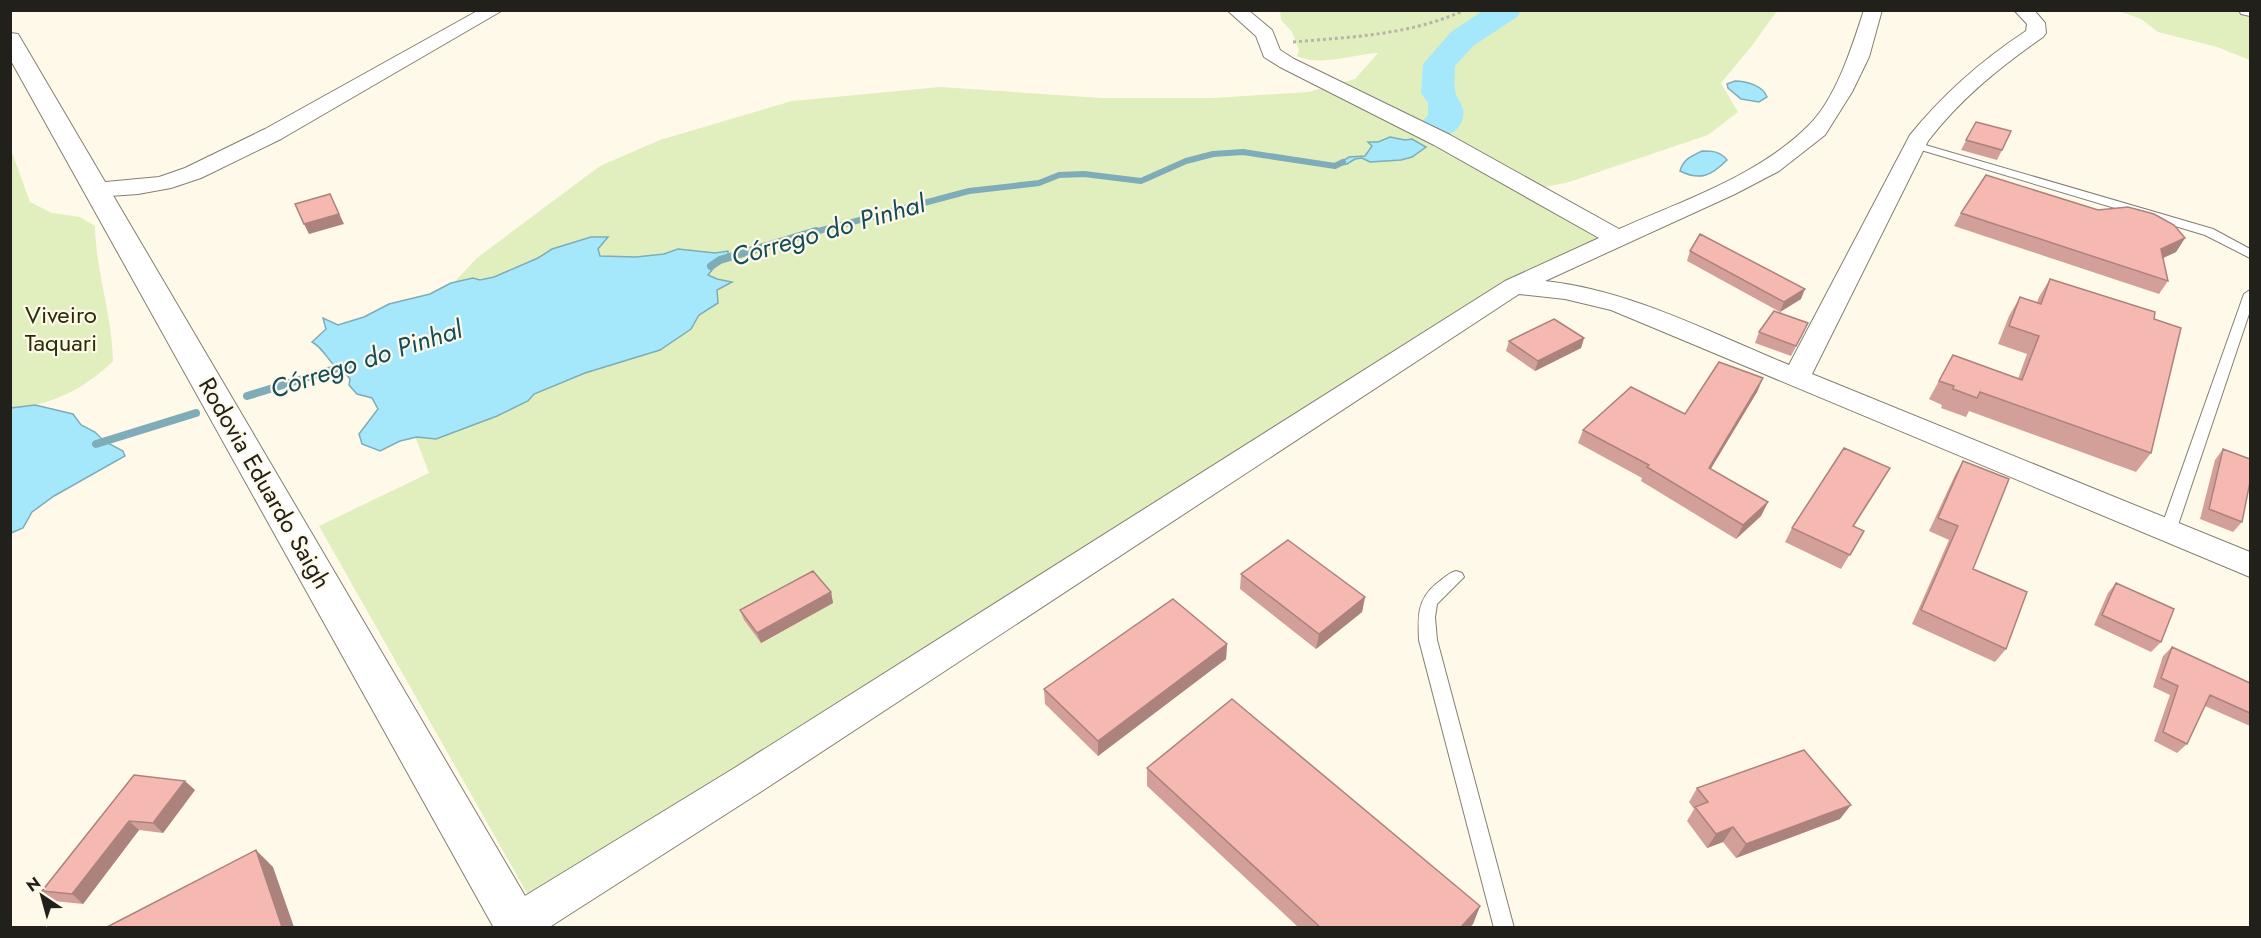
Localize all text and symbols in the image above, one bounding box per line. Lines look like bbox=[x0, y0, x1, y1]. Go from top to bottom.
water label: Córrego do Pinhal bbox=[727, 184, 931, 276]
park label: Viveiro Taquari bbox=[25, 297, 97, 360]
water label: Córrego do Pinhal bbox=[265, 310, 468, 408]
street label: Rodovia Eduardo Saigh bbox=[190, 371, 340, 595]
north arrow bbox=[12, 866, 72, 926]
text: N bbox=[22, 871, 45, 897]

